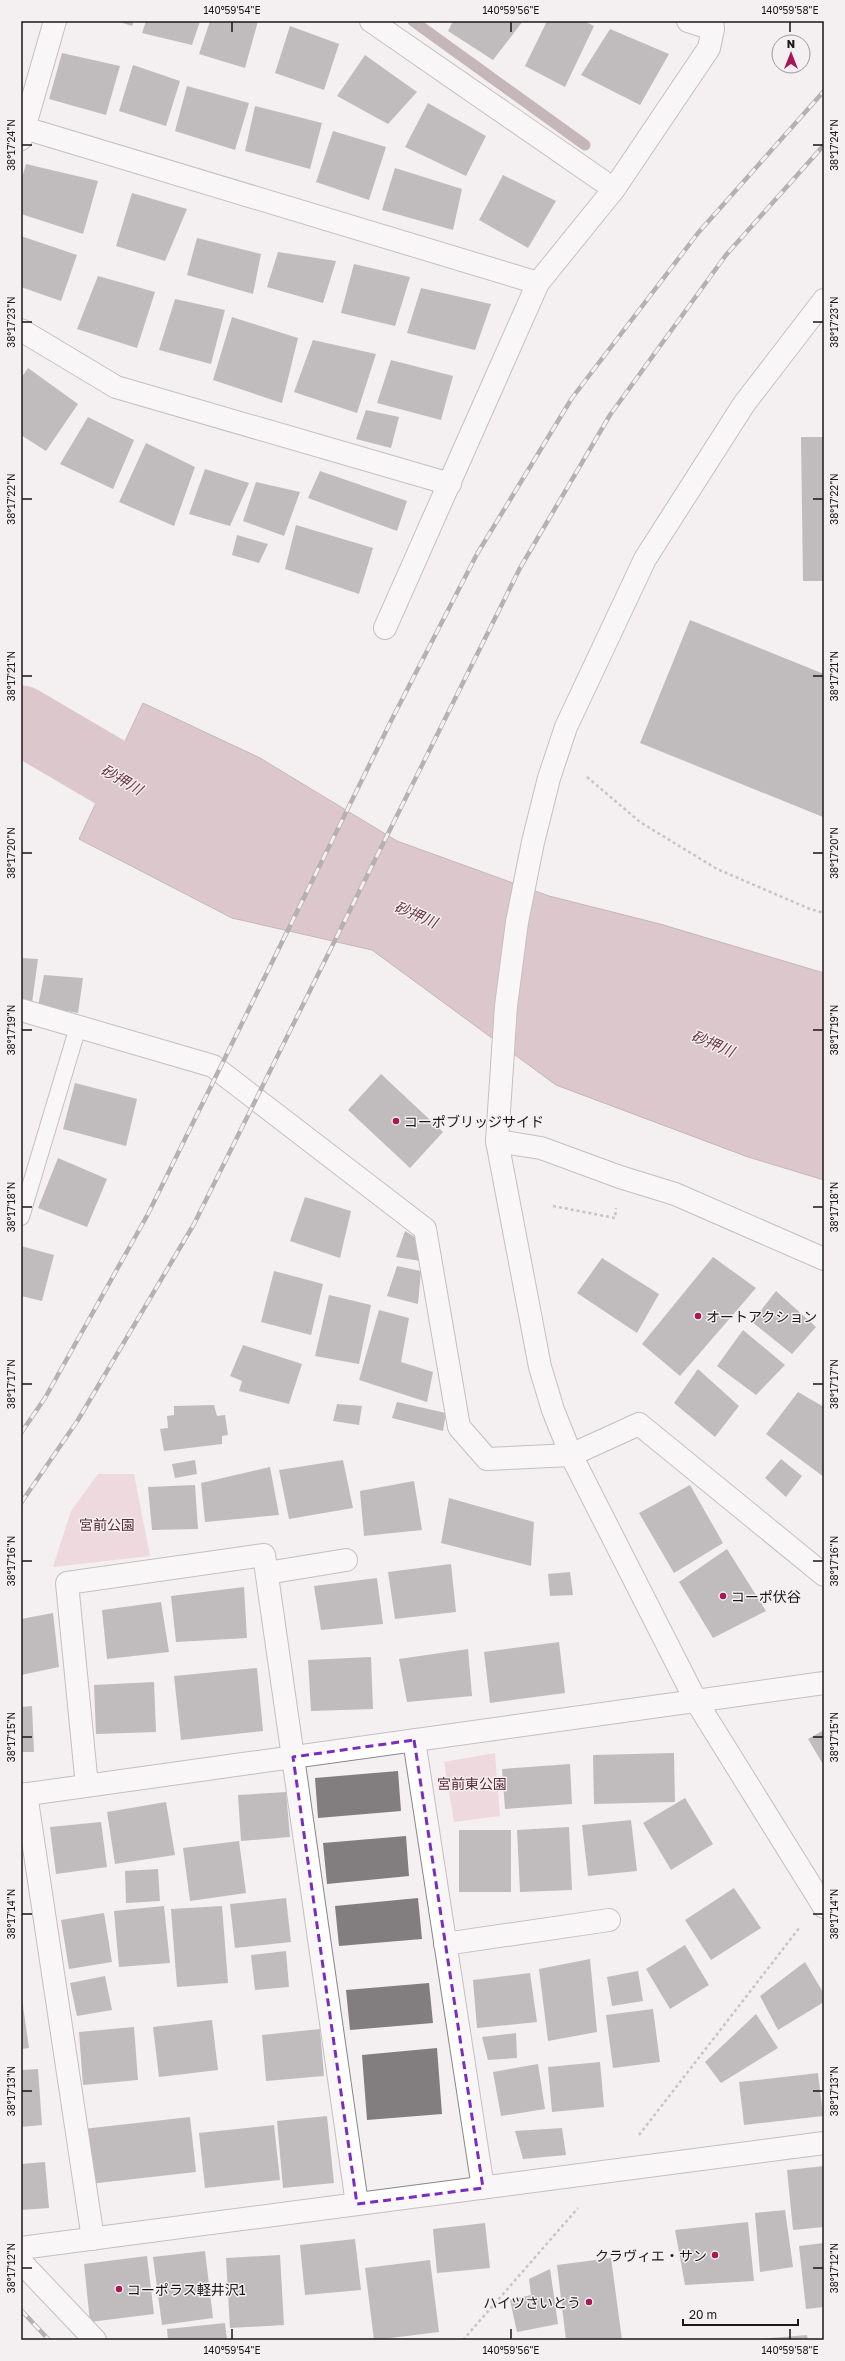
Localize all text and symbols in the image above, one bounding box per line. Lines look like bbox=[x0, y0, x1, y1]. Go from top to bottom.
text: 140°59'54"E bbox=[204, 4, 261, 16]
text: 140°59'56"E bbox=[483, 4, 539, 16]
text: 140°59'58"E bbox=[762, 4, 819, 16]
north arrow bbox=[771, 34, 811, 74]
text: N bbox=[787, 37, 795, 50]
text: 38°17'24"N bbox=[5, 119, 17, 171]
text: 38°17'24"N bbox=[828, 119, 840, 171]
text: 38°17'23"N bbox=[5, 296, 17, 348]
text: 38°17'23"N bbox=[828, 296, 840, 348]
text: 38°17'22"N bbox=[5, 473, 17, 525]
text: 38°17'22"N bbox=[828, 473, 840, 525]
text: 38°17'21"N bbox=[5, 651, 17, 701]
text: 38°17'21"N bbox=[828, 651, 840, 701]
water label: 砂押川 bbox=[98, 760, 148, 799]
text: 38°17'20"N bbox=[5, 827, 17, 879]
text: 38°17'20"N bbox=[828, 827, 840, 879]
water label: 砂押川 bbox=[392, 897, 442, 932]
text: 38°17'19"N bbox=[5, 1005, 17, 1055]
text: 38°17'19"N bbox=[828, 1005, 840, 1055]
water label: 砂押川 bbox=[689, 1026, 739, 1061]
place label: コーポブリッジサイド bbox=[404, 1113, 544, 1130]
marker: コーポブリッジサイド bbox=[391, 1116, 401, 1126]
text: 38°17'18"N bbox=[5, 1182, 17, 1232]
text: 38°17'18"N bbox=[828, 1182, 840, 1232]
place label: オートアクション bbox=[706, 1308, 817, 1325]
marker: オートアクション bbox=[693, 1311, 703, 1321]
text: 38°17'17"N bbox=[5, 1359, 17, 1409]
text: 38°17'17"N bbox=[828, 1359, 840, 1409]
park label: 宮前公園 bbox=[79, 1516, 135, 1533]
text: 38°17'16"N bbox=[5, 1536, 17, 1586]
text: 38°17'16"N bbox=[828, 1536, 840, 1586]
place label: コーポ伏谷 bbox=[731, 1588, 801, 1605]
marker: コーポ伏谷 bbox=[718, 1591, 728, 1601]
text: 38°17'15"N bbox=[5, 1712, 17, 1762]
text: 38°17'15"N bbox=[828, 1712, 840, 1762]
park label: 宮前東公園 bbox=[437, 1775, 507, 1792]
text: 38°17'14"N bbox=[5, 1889, 17, 1939]
text: 38°17'14"N bbox=[828, 1889, 840, 1939]
text: 38°17'13"N bbox=[5, 2066, 17, 2116]
text: 38°17'13"N bbox=[828, 2066, 840, 2116]
text: 38°17'12"N bbox=[5, 2243, 17, 2293]
text: 38°17'12"N bbox=[828, 2243, 840, 2293]
place label: クラヴィエ・サン bbox=[595, 2247, 707, 2264]
marker: クラヴィエ・サン bbox=[710, 2250, 720, 2260]
place label: コーポラス軽井沢1 bbox=[127, 2281, 246, 2298]
marker: コーポラス軽井沢1 bbox=[114, 2284, 124, 2294]
place label: ハイツさいとう bbox=[483, 2294, 581, 2311]
marker: ハイツさいとう bbox=[584, 2297, 594, 2307]
scale bar bbox=[683, 2301, 798, 2327]
text: 20 m bbox=[689, 2307, 717, 2322]
text: 140°59'54"E bbox=[204, 2344, 261, 2356]
text: 140°59'56"E bbox=[483, 2344, 539, 2356]
text: 140°59'58"E bbox=[762, 2344, 819, 2356]

